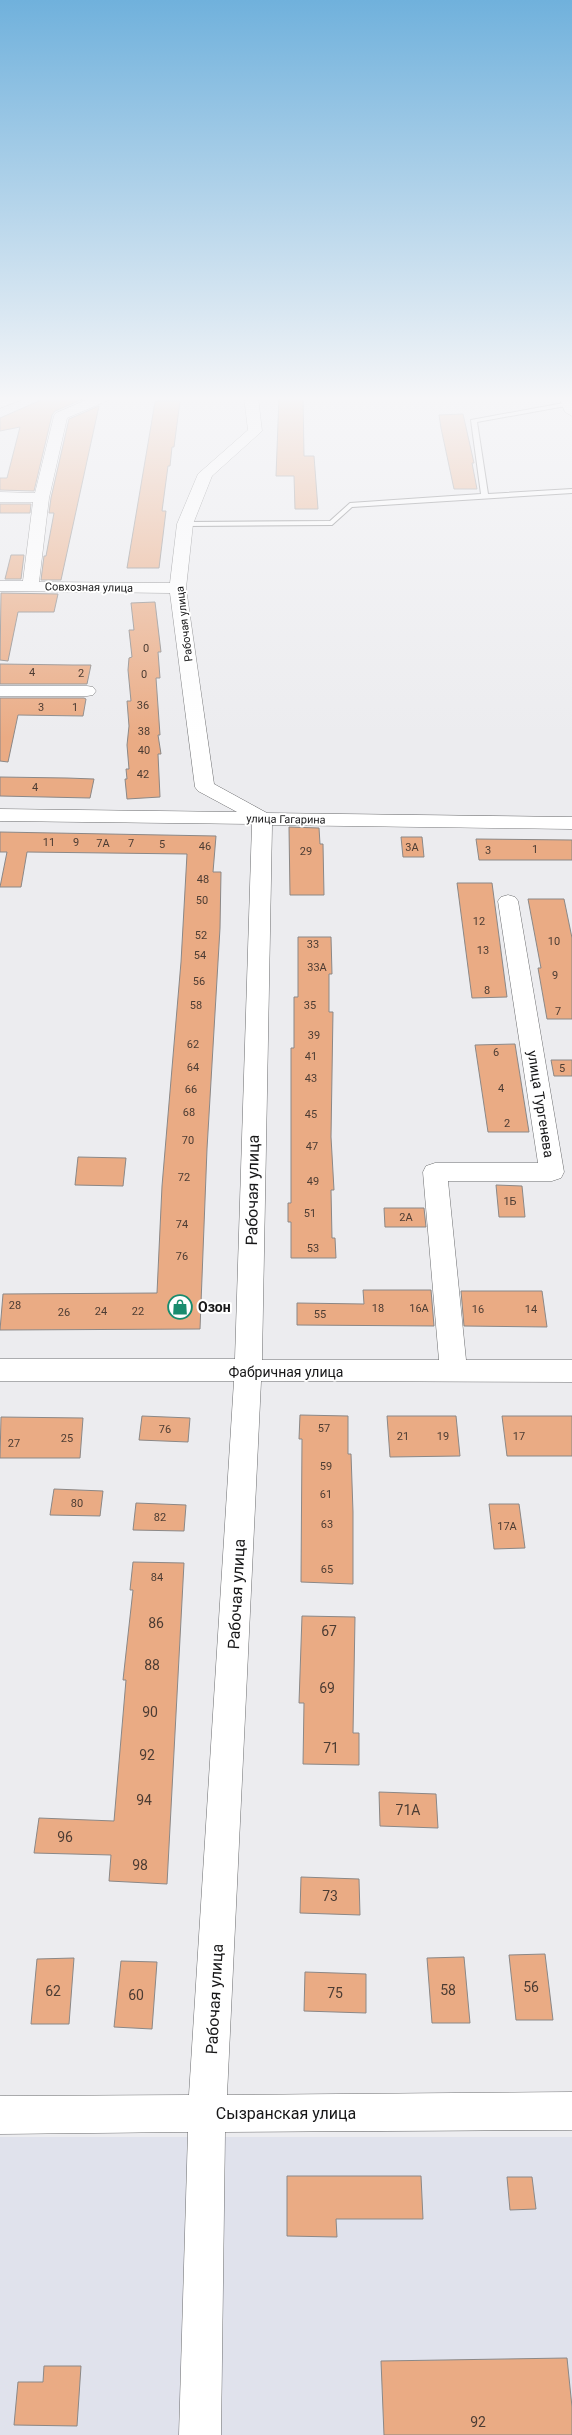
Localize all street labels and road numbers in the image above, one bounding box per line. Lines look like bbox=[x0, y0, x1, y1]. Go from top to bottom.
street label: Совхозная улица bbox=[45, 580, 133, 595]
street label: Рабочая улица bbox=[173, 585, 196, 663]
street label: улица Гагарина bbox=[246, 812, 326, 827]
street label: улица Тургенева bbox=[525, 1049, 557, 1159]
street label: Рабочая улица bbox=[242, 1134, 263, 1246]
street label: Фабричная улица bbox=[229, 1364, 343, 1380]
street label: Рабочая улица bbox=[224, 1538, 249, 1650]
street label: Рабочая улица bbox=[202, 1943, 227, 2055]
street label: Сызранская улица bbox=[216, 2104, 356, 2123]

